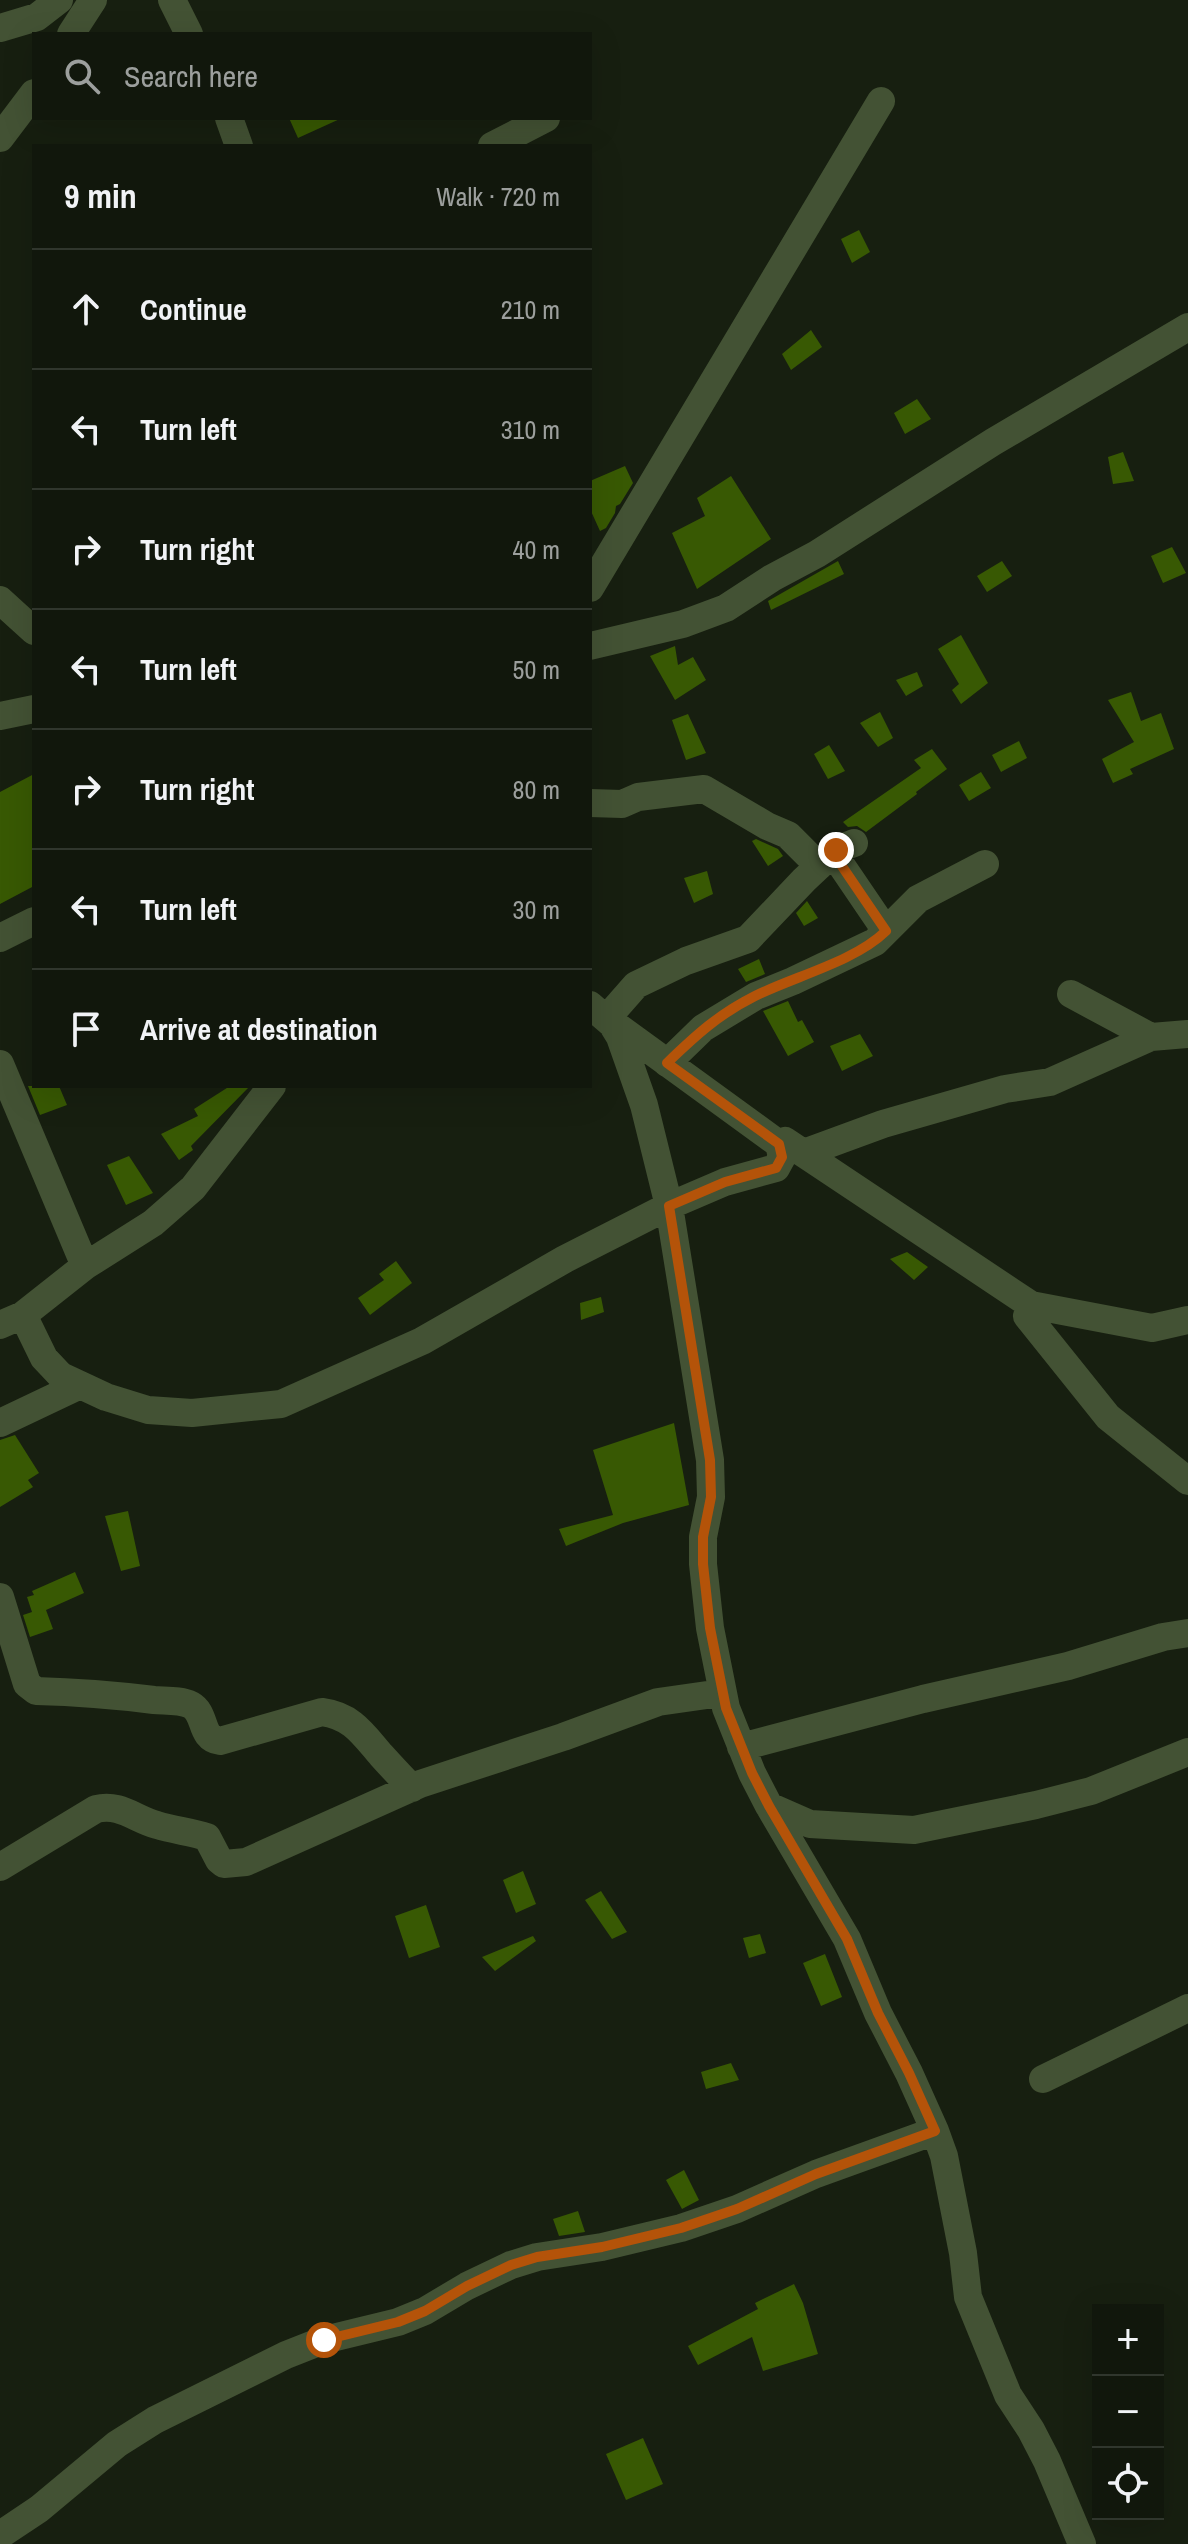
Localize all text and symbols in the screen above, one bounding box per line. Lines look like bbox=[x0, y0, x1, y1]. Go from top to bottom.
search box bbox=[32, 32, 592, 120]
icon: search bbox=[60, 54, 104, 98]
text: Search here bbox=[124, 56, 258, 96]
text: 9 min bbox=[64, 173, 137, 219]
text: Walk · 720 m bbox=[436, 179, 560, 214]
icon: ahead bbox=[64, 287, 108, 331]
text: Continue bbox=[140, 289, 247, 329]
text: 210 m bbox=[501, 292, 560, 327]
icon: left bbox=[64, 407, 108, 451]
text: Turn left bbox=[140, 409, 237, 449]
text: 310 m bbox=[501, 412, 560, 447]
icon: right bbox=[64, 527, 108, 571]
text: Turn right bbox=[140, 529, 254, 569]
text: 40 m bbox=[513, 532, 560, 567]
icon: left bbox=[64, 647, 108, 691]
text: Turn left bbox=[140, 649, 237, 689]
text: 50 m bbox=[513, 652, 560, 687]
icon: right bbox=[64, 767, 108, 811]
text: Turn right bbox=[140, 769, 254, 809]
text: 80 m bbox=[513, 772, 560, 807]
route end bbox=[818, 832, 854, 868]
icon: left bbox=[64, 887, 108, 931]
text: Turn left bbox=[140, 889, 237, 929]
text: 30 m bbox=[513, 892, 560, 927]
icon: arrive bbox=[64, 1007, 108, 1051]
text: Arrive at destination bbox=[140, 1009, 378, 1049]
map controls bbox=[1092, 2304, 1164, 2520]
button: + bbox=[1092, 2304, 1164, 2376]
route start bbox=[306, 2322, 342, 2358]
button: − bbox=[1092, 2376, 1164, 2448]
button: locate bbox=[1092, 2448, 1164, 2520]

